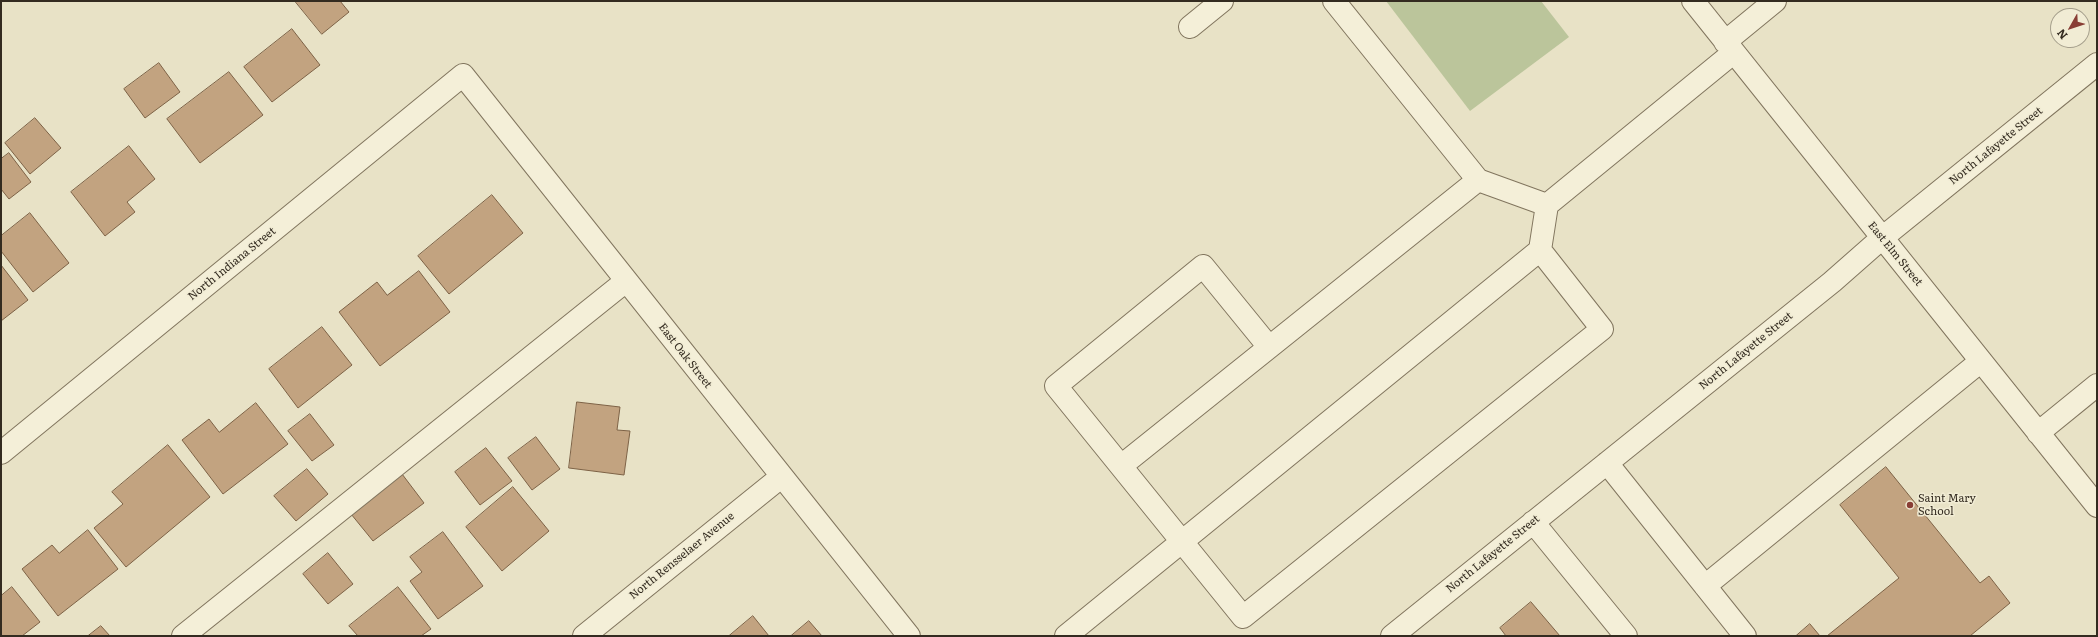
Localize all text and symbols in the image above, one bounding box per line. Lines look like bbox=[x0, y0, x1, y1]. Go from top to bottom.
north arrow bbox=[2050, 8, 2090, 48]
text: N bbox=[2052, 26, 2071, 44]
street label: North Lafayette Street bbox=[1947, 104, 2045, 188]
street label: East Elm Street bbox=[1865, 219, 1925, 289]
street label: North Indiana Street bbox=[186, 225, 278, 303]
street label: North Lafayette Street bbox=[1697, 309, 1795, 393]
street label: East Oak Street bbox=[655, 321, 715, 391]
place label: Saint Mary School bbox=[1918, 492, 1976, 518]
marker: Saint Mary School bbox=[1905, 500, 1915, 510]
street label: North Rensselaer Avenue bbox=[627, 510, 737, 602]
street label: North Lafayette Street bbox=[1444, 512, 1542, 596]

